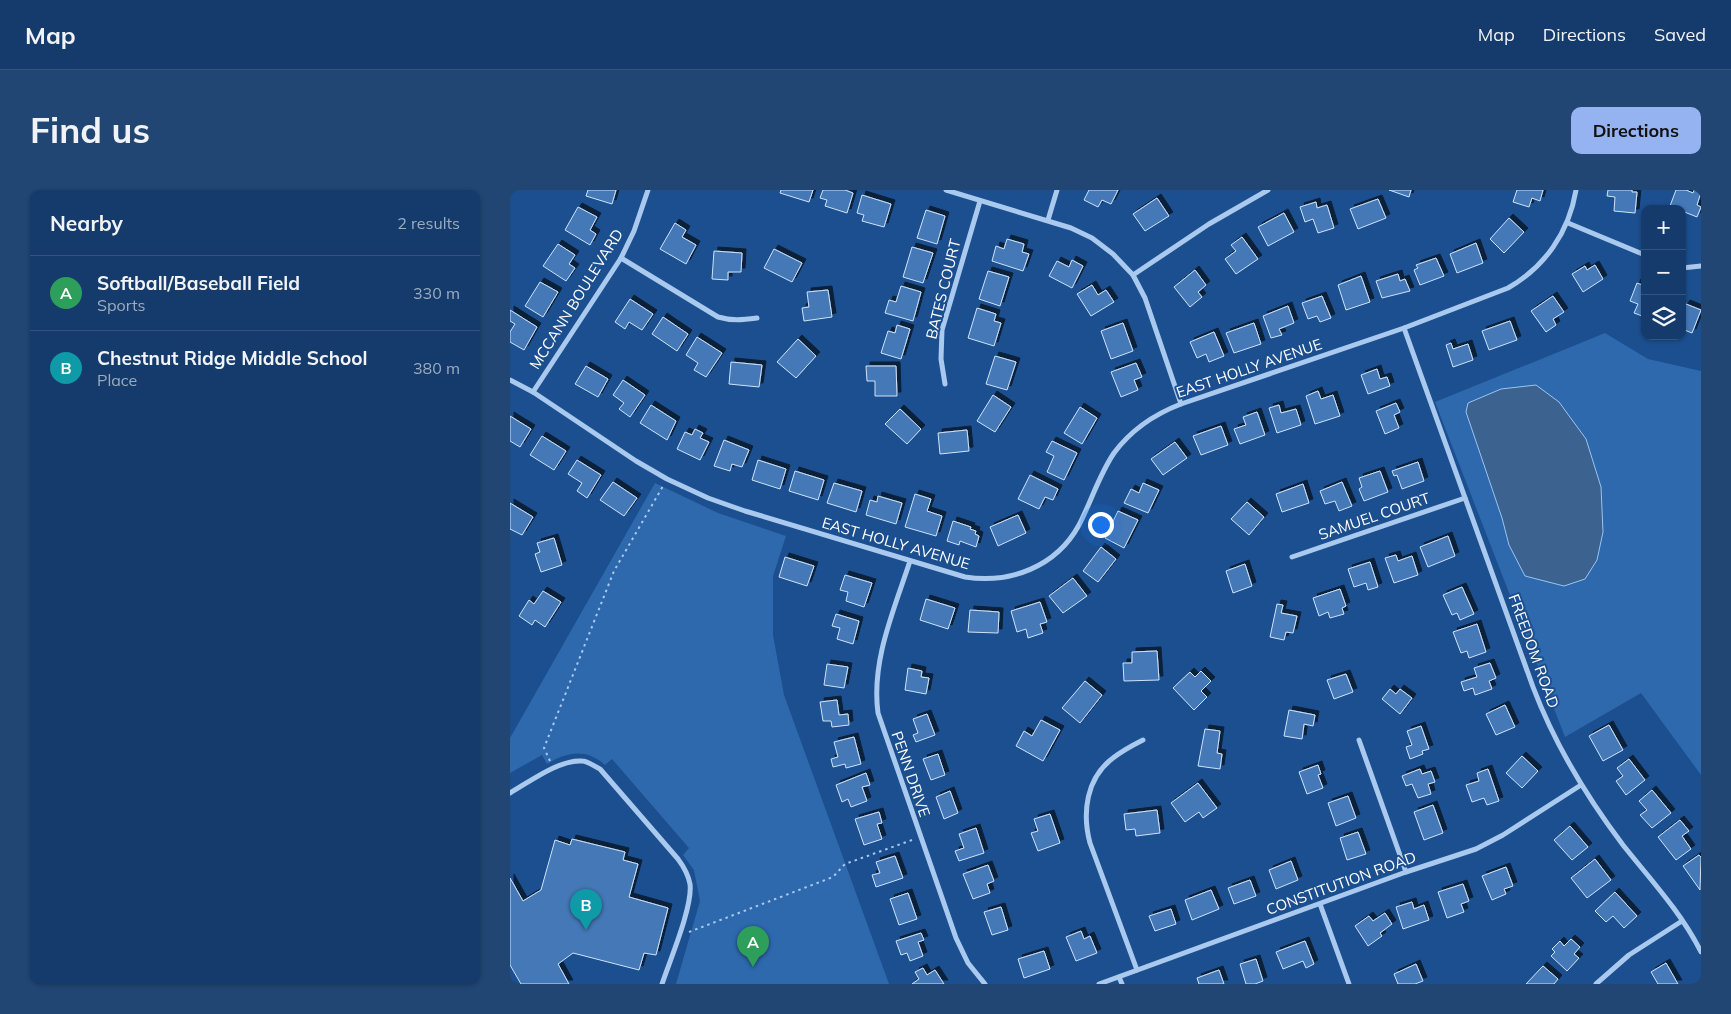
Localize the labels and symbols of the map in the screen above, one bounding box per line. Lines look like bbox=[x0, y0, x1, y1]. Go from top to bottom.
street label: MCCANN BOULEVARD bbox=[525, 225, 627, 373]
street label: BATES COURT bbox=[921, 237, 965, 341]
street label: EAST HOLLY AVENUE bbox=[1174, 334, 1324, 402]
street label: SAMUEL COURT bbox=[1316, 488, 1432, 544]
your location bbox=[1088, 512, 1114, 538]
street label: EAST HOLLY AVENUE bbox=[820, 513, 972, 573]
street label: FREEDOM ROAD bbox=[1505, 591, 1563, 711]
street label: PENN DRIVE bbox=[887, 729, 935, 820]
street label: CONSTITUTION ROAD bbox=[1263, 847, 1419, 919]
pin: B bbox=[570, 889, 602, 930]
pin: A bbox=[737, 926, 769, 967]

